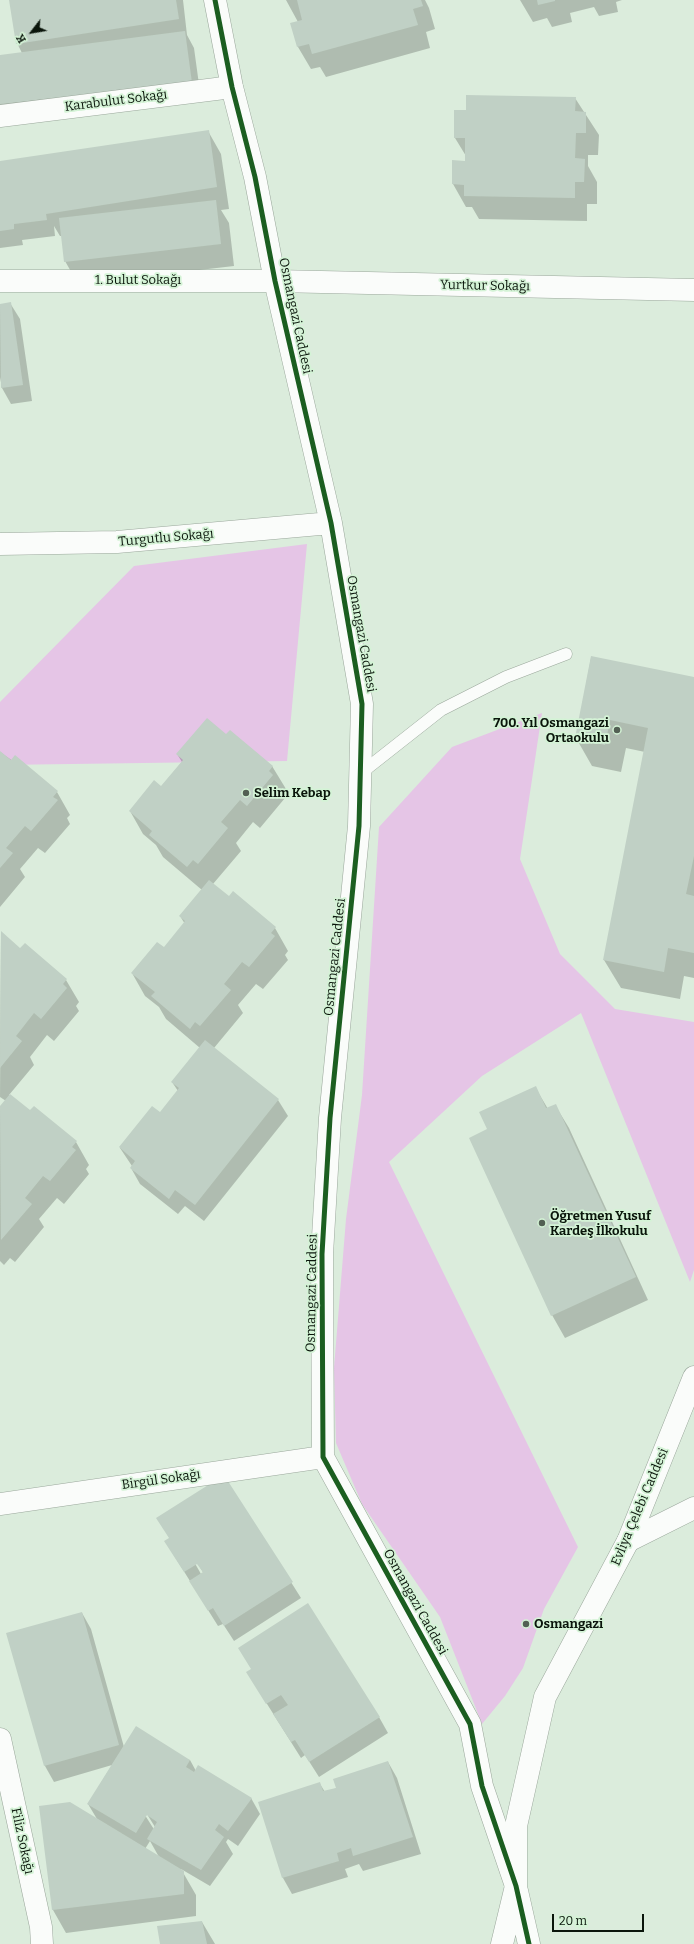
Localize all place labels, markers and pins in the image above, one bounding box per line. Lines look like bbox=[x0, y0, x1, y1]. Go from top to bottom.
place label: 700. Yıl Osmangazi Ortaokulu bbox=[493, 715, 609, 746]
marker: 700. Yıl Osmangazi Ortaokulu bbox=[612, 725, 622, 735]
place label: Selim Kebap bbox=[254, 785, 331, 801]
marker: Selim Kebap bbox=[241, 788, 251, 798]
place label: Öğretmen Yusuf Kardeş İlkokulu bbox=[550, 1208, 651, 1239]
marker: Öğretmen Yusuf Kardeş İlkokulu bbox=[537, 1218, 547, 1228]
place label: Osmangazi bbox=[534, 1616, 603, 1632]
marker: Osmangazi bbox=[521, 1619, 531, 1629]

